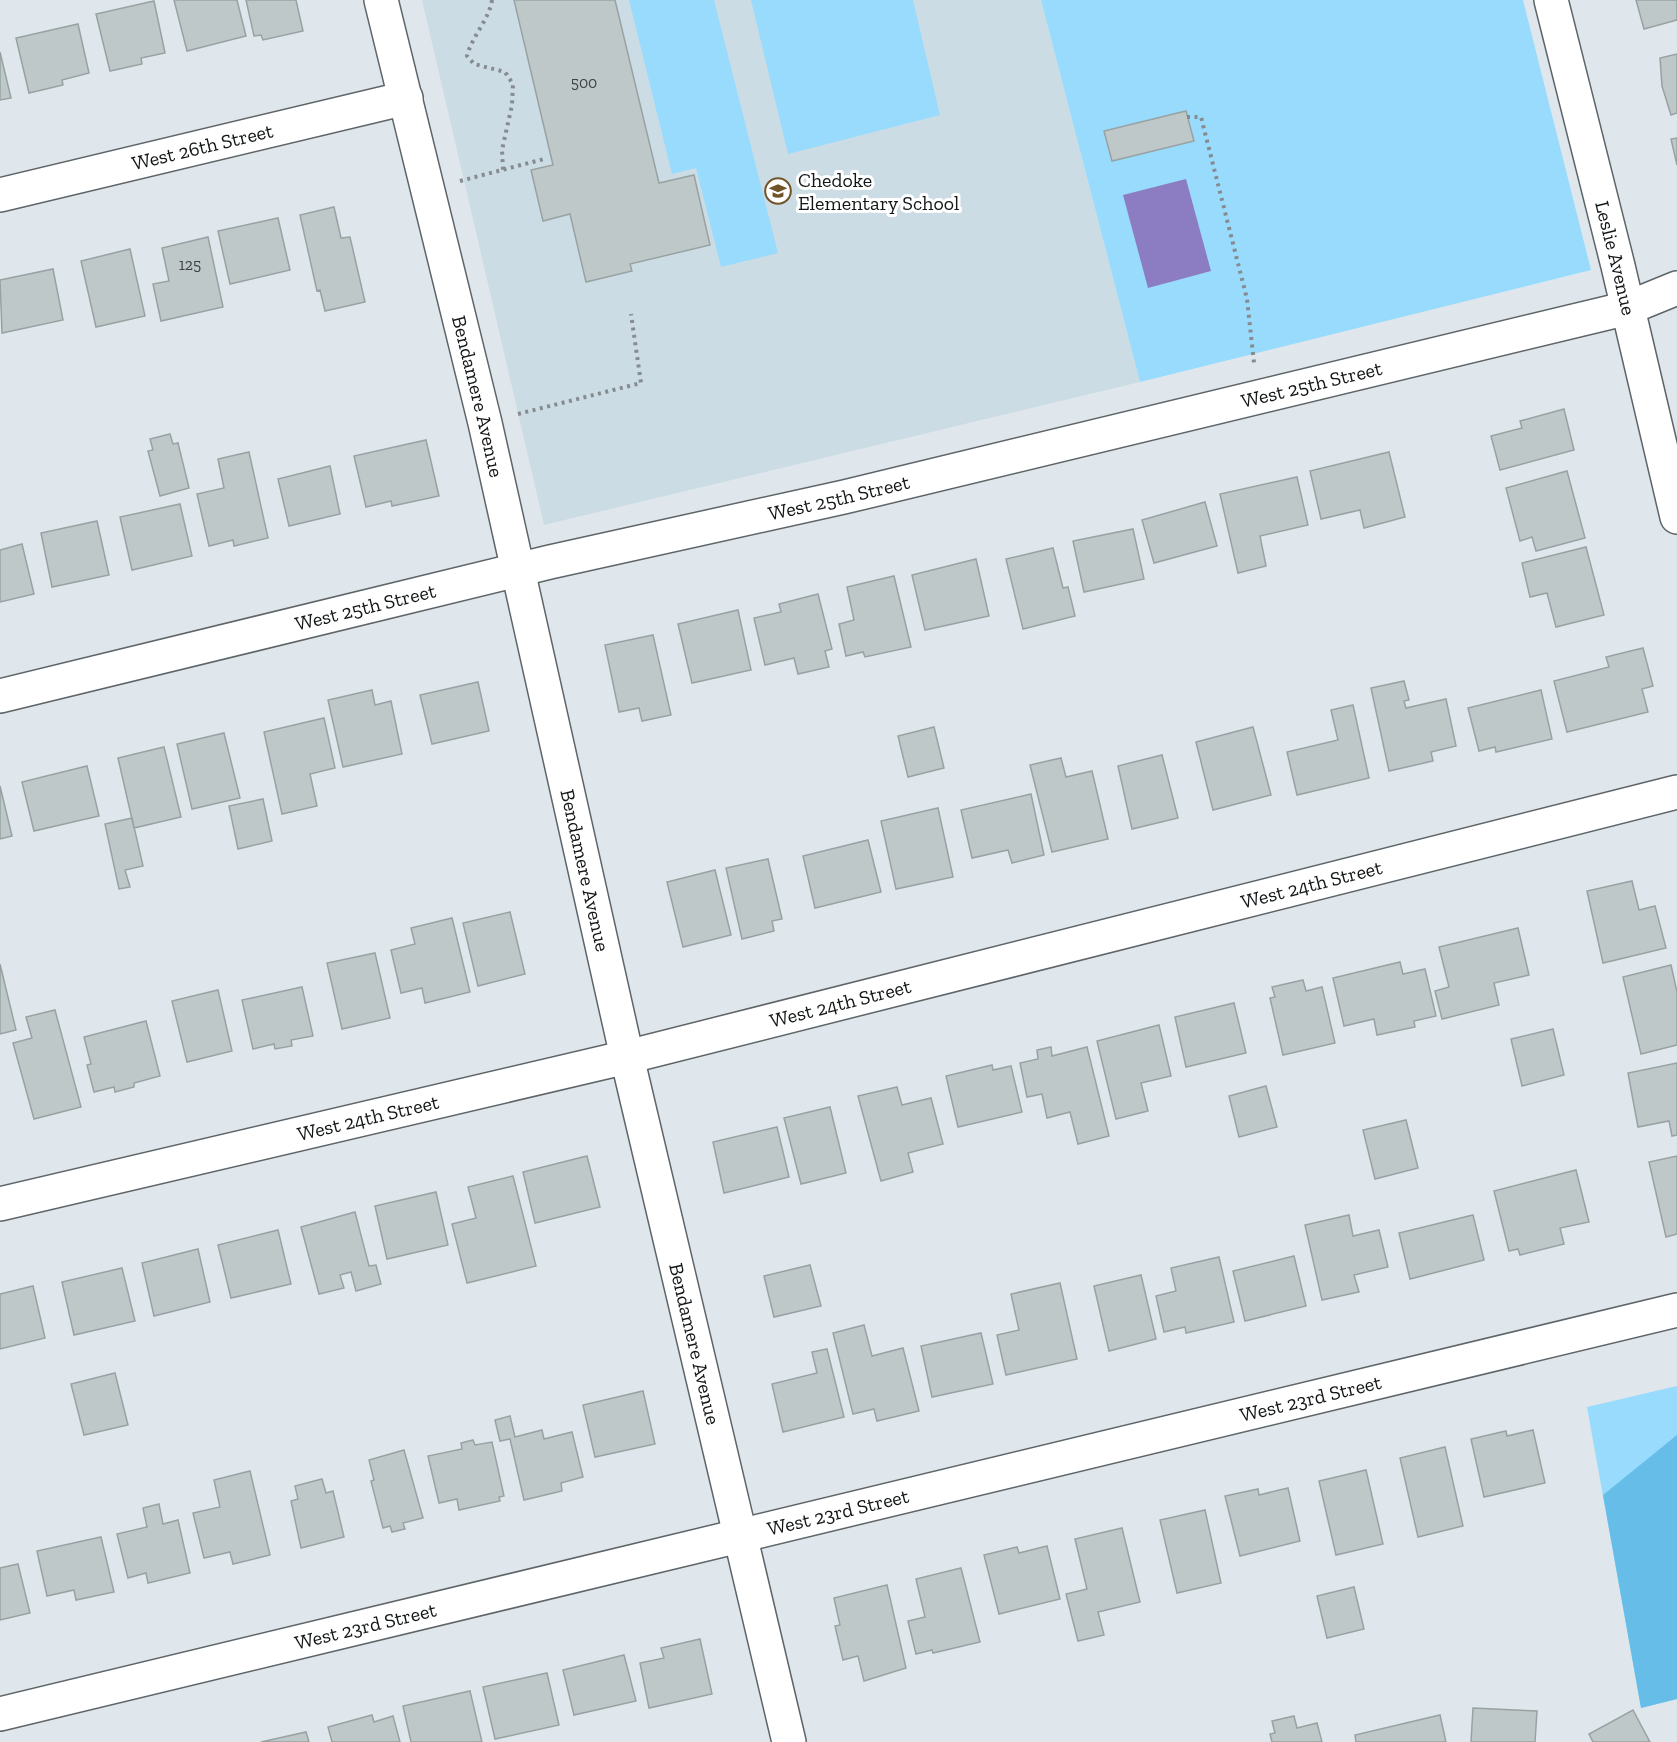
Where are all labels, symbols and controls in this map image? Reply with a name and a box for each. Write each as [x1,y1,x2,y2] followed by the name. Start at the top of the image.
[571,73,597,92] house number: 500
[129,118,276,175] street label: West 26th Street
[798,168,959,215] place label: Chedoke Elementary School
[763,176,793,206] school or university icon: Chedoke Elementary School
[1590,198,1641,317] street label: Leslie Avenue
[179,255,201,274] house number: 125
[447,313,509,479] street label: Bendamere Avenue
[1239,356,1385,413] street label: West 25th Street
[766,470,912,525] street label: West 25th Street
[292,578,439,636] street label: West 25th Street
[555,787,615,954] street label: Bendamere Avenue
[1238,855,1385,914] street label: West 24th Street
[767,974,914,1033] street label: West 24th Street
[295,1089,442,1146] street label: West 24th Street
[664,1261,726,1427] street label: Bendamere Avenue
[1237,1370,1384,1427] street label: West 23rd Street
[765,1483,912,1541] street label: West 23rd Street
[292,1597,439,1655] street label: West 23rd Street

